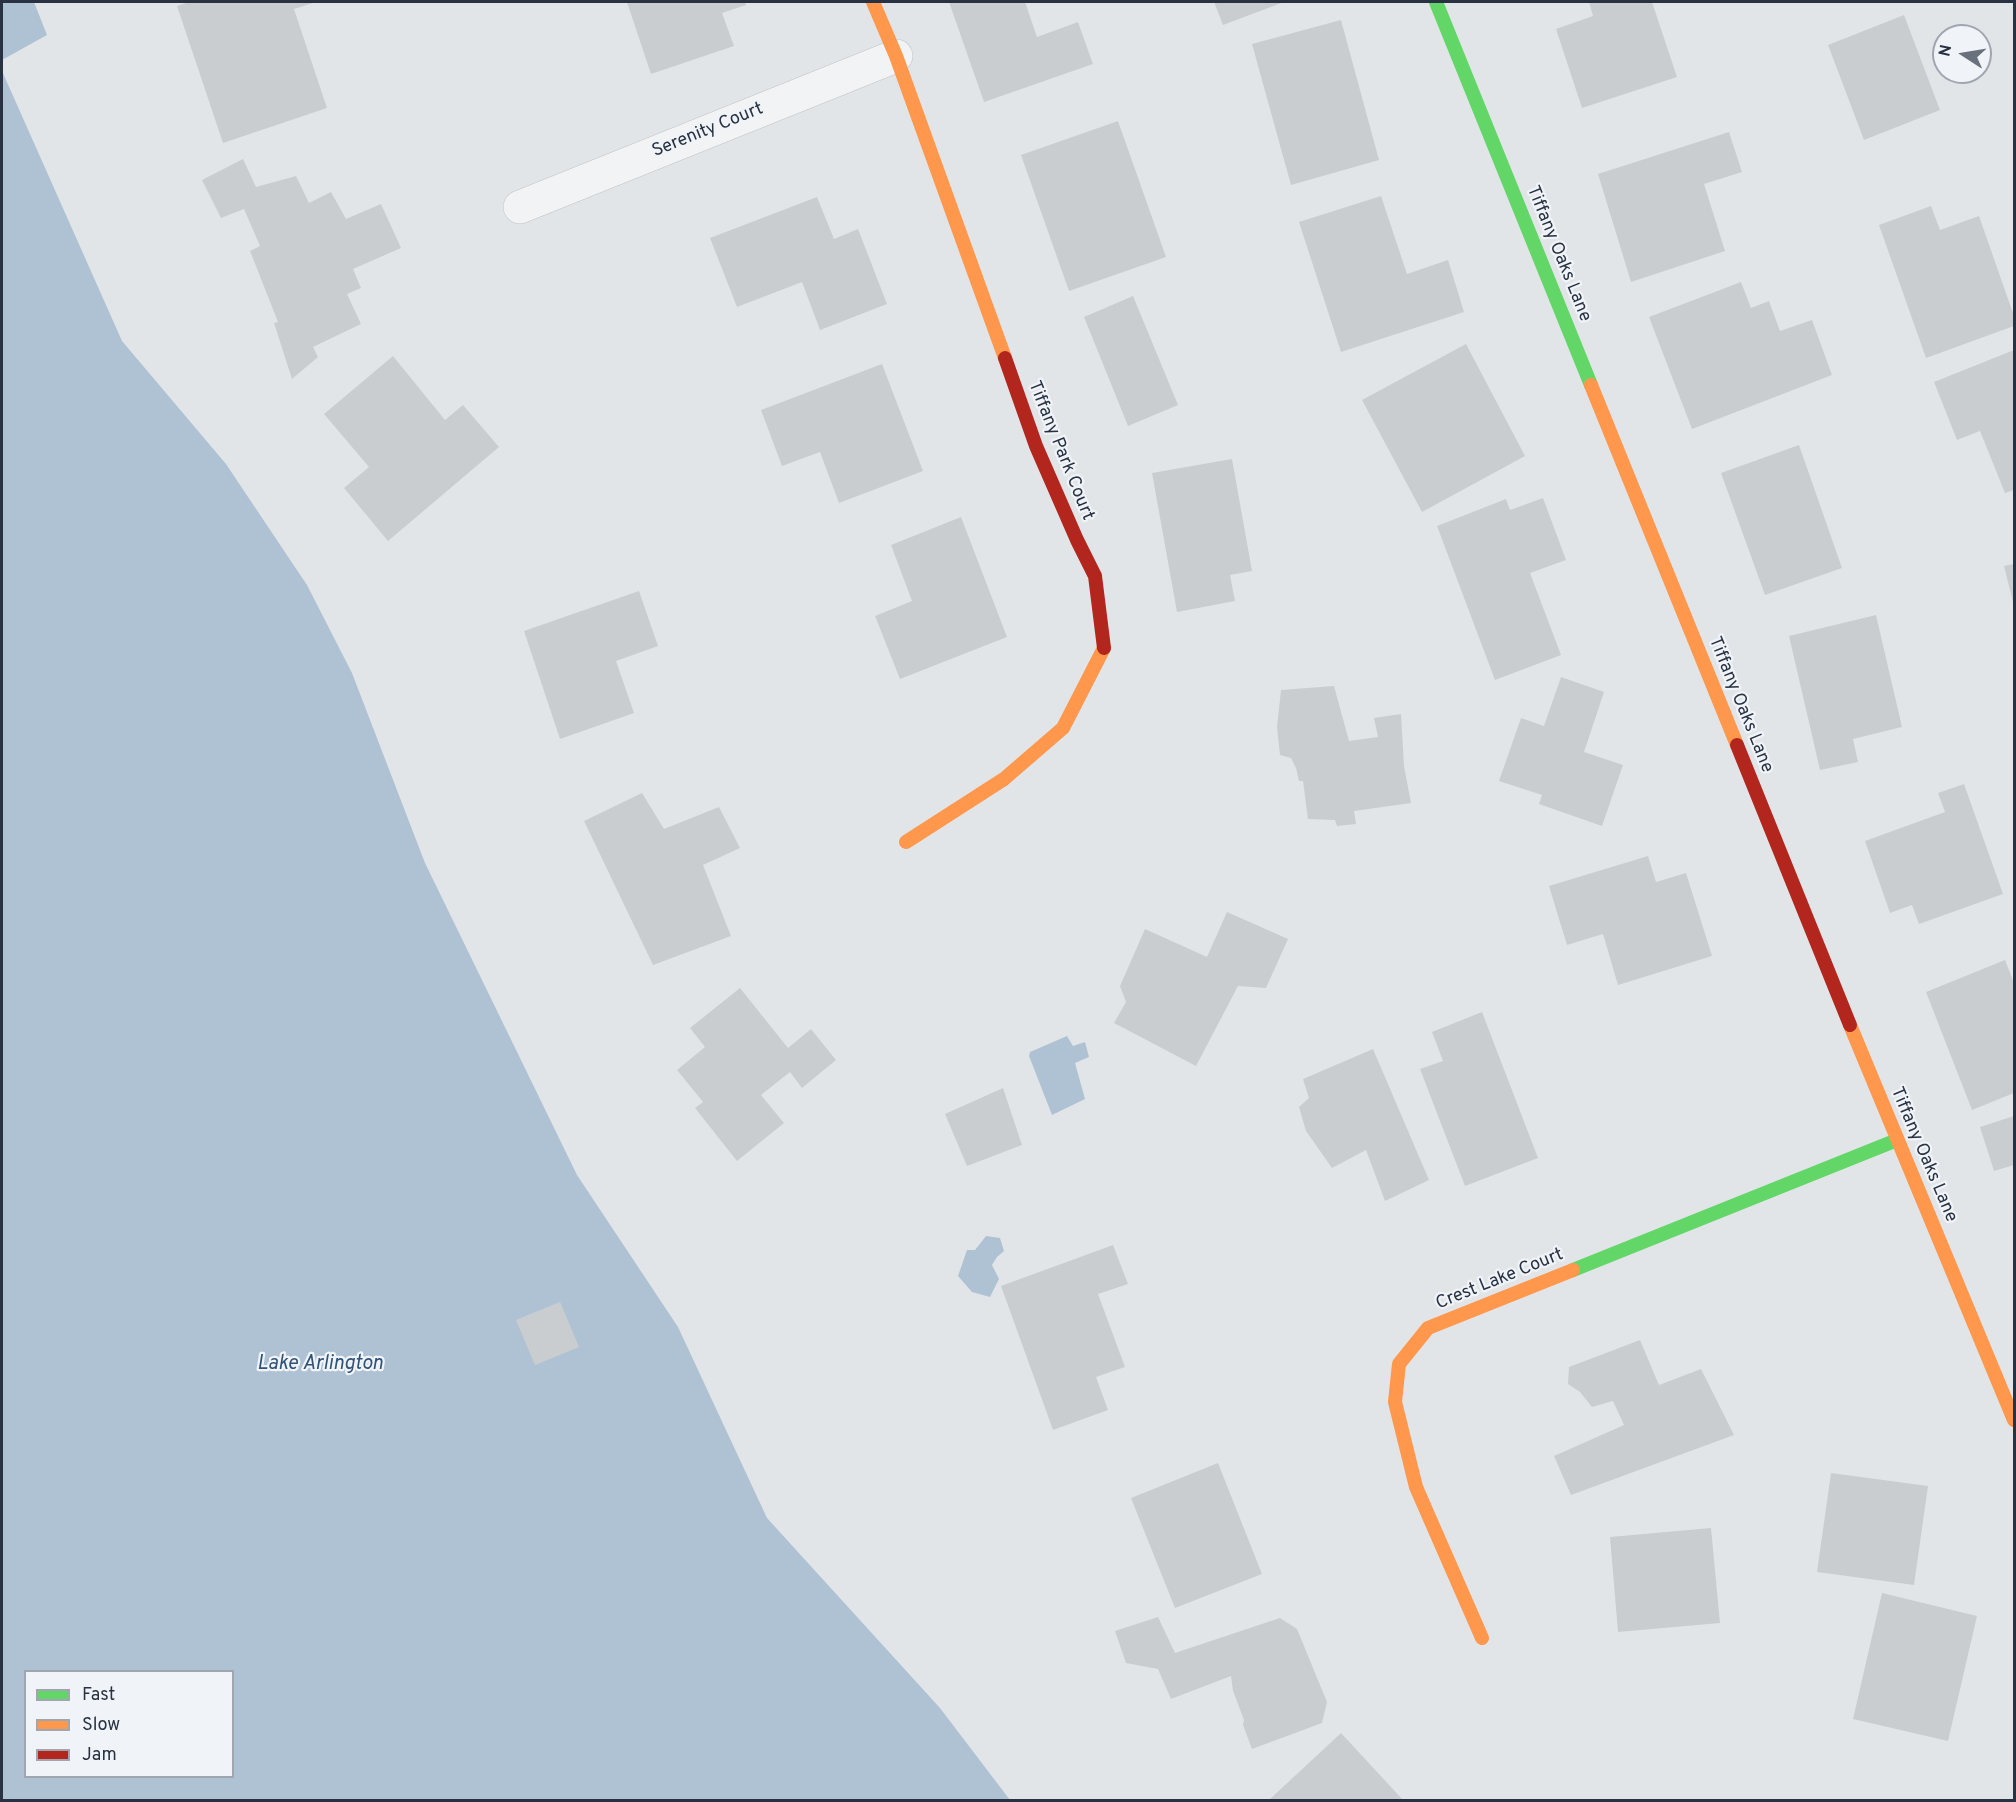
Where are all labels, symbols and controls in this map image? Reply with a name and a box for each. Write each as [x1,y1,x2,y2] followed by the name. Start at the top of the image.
[1932,24,1992,84] north arrow
[1935,43,1957,58] text: N
[649,99,767,163] street label: Serenity Court
[1521,183,1595,325] street label: Tiffany Oaks Lane
[1022,378,1098,524] street label: Tiffany Park Court
[1703,634,1777,776] street label: Tiffany Oaks Lane
[1885,1084,1961,1226] street label: Tiffany Oaks Lane
[1433,1245,1567,1315] street label: Crest Lake Court
[257,1353,383,1377] water label: Lake Arlington
[24,1670,234,1778] legend
[82,1684,115,1707] text: Fast
[82,1714,120,1737] text: Slow
[82,1744,117,1767] text: Jam

